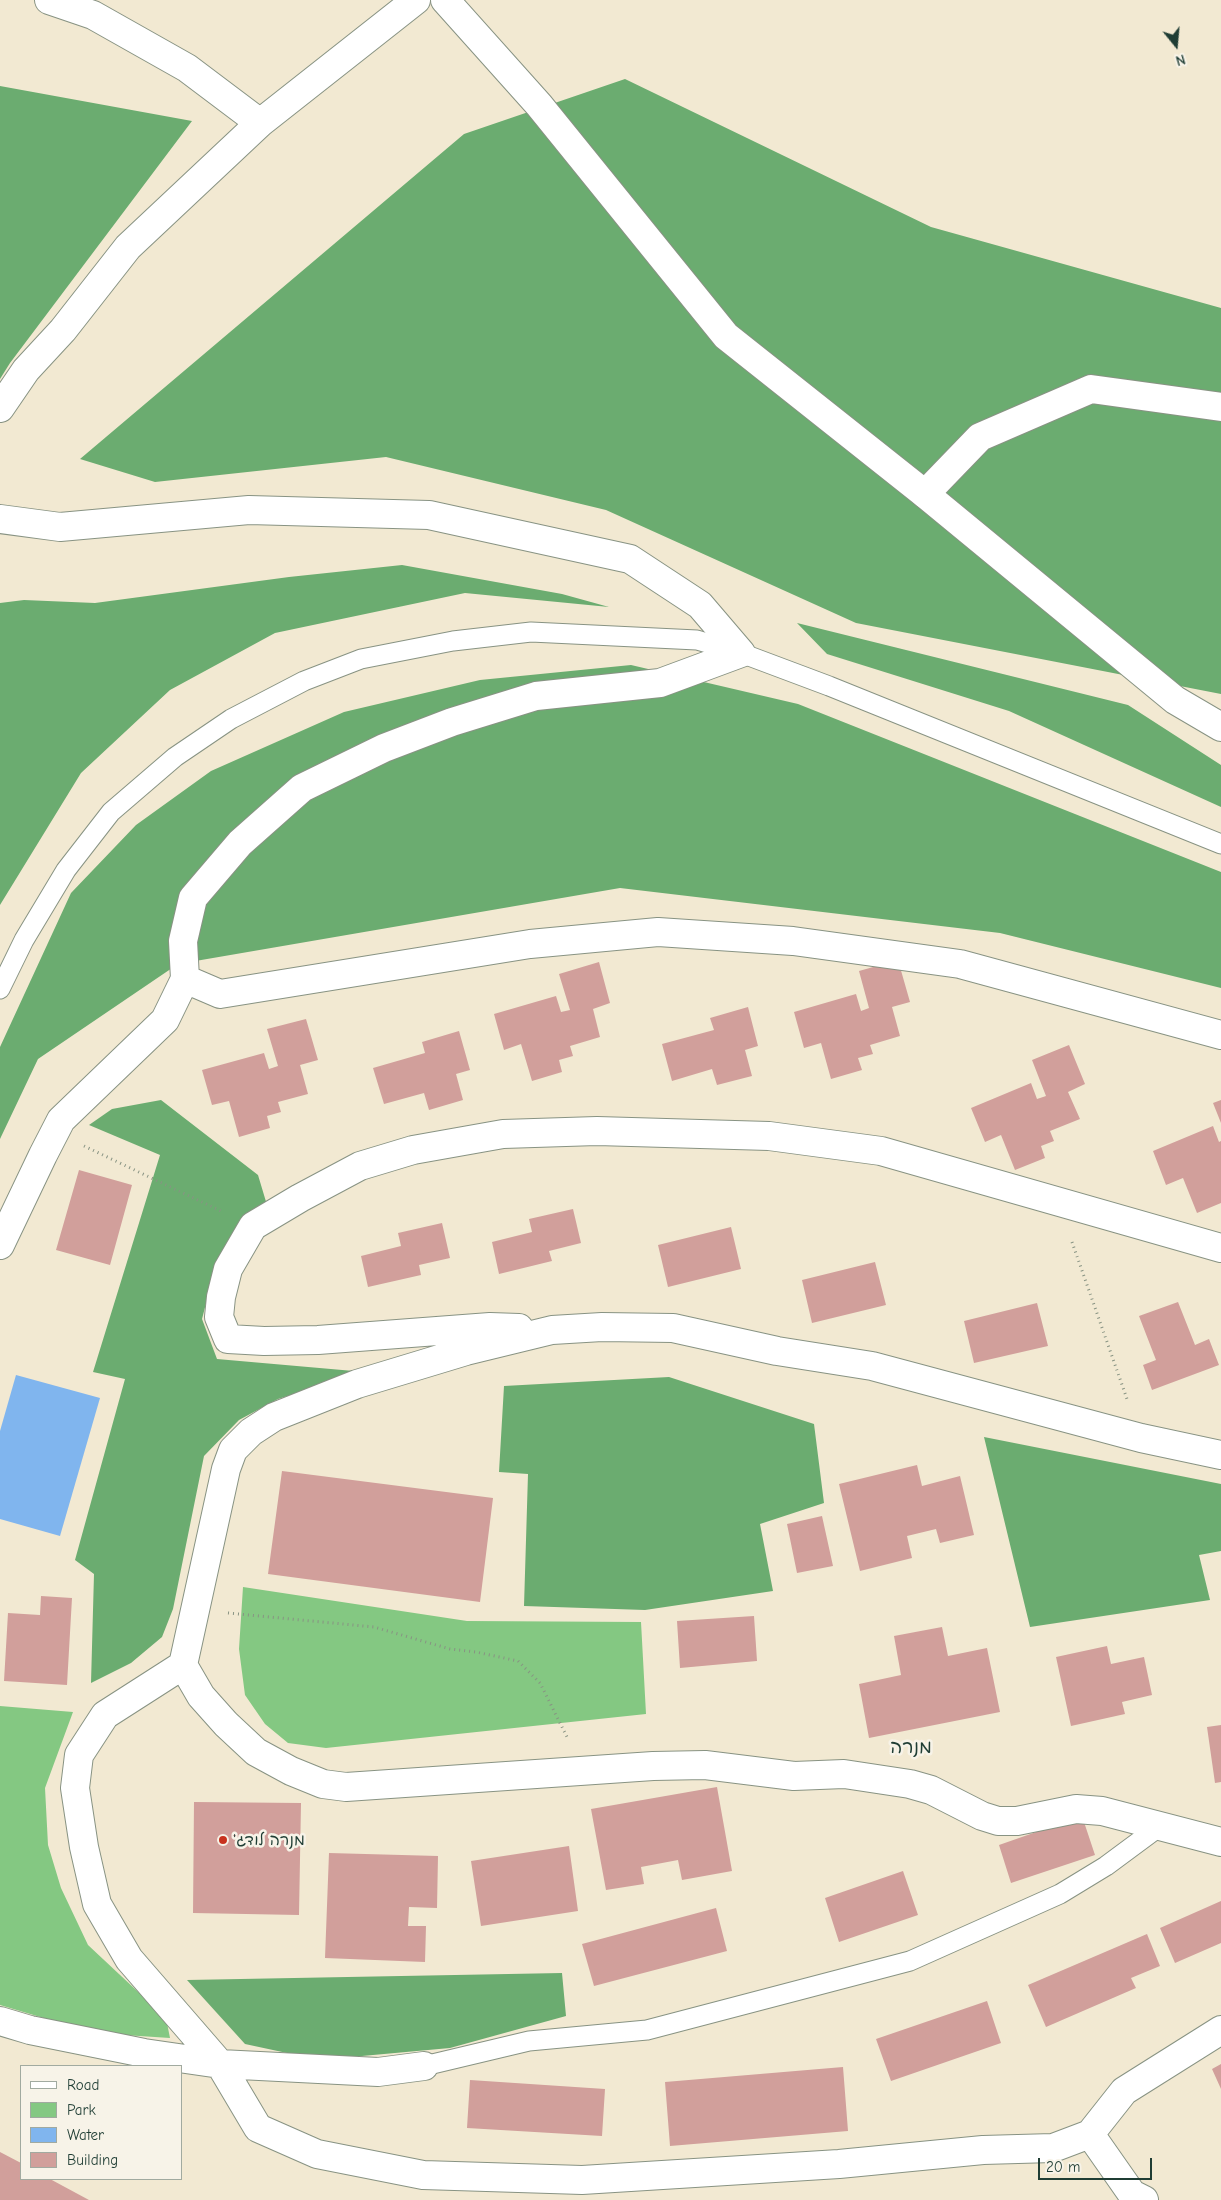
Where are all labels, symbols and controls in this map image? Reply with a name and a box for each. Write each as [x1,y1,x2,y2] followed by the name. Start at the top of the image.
[1151,20,1201,70] north arrow
[1174,50,1187,69] text: N
[890,1737,932,1759] district label: מנרה
[233,1830,305,1850] place label: 'מנרה לודג
[217,1834,229,1846] marker: 'מנרה לודג
[20,2065,182,2180] legend
[67,2076,99,2094] text: Road
[67,2101,96,2119] text: Park
[67,2126,104,2144] text: Water
[1041,2148,1155,2180] scale bar
[67,2151,118,2169] text: Building
[1046,2158,1080,2176] text: 20 m

